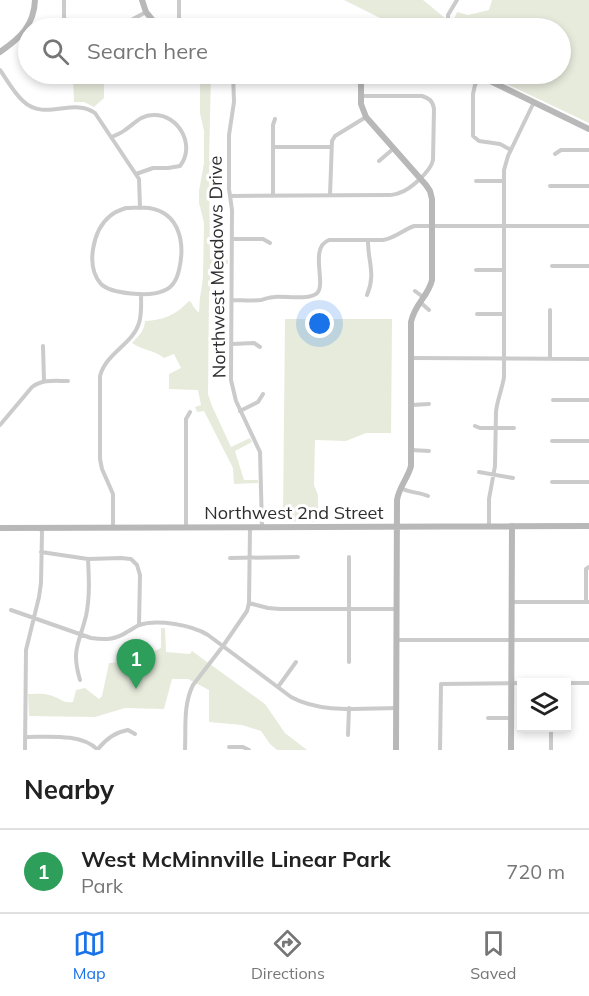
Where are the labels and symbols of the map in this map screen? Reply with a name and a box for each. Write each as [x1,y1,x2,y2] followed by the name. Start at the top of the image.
[204,156,230,378] street label: Northwest Meadows Drive
[305,309,334,338] your location
[204,501,384,524] street label: Northwest 2nd Street
[116,640,156,689] pin: 1

